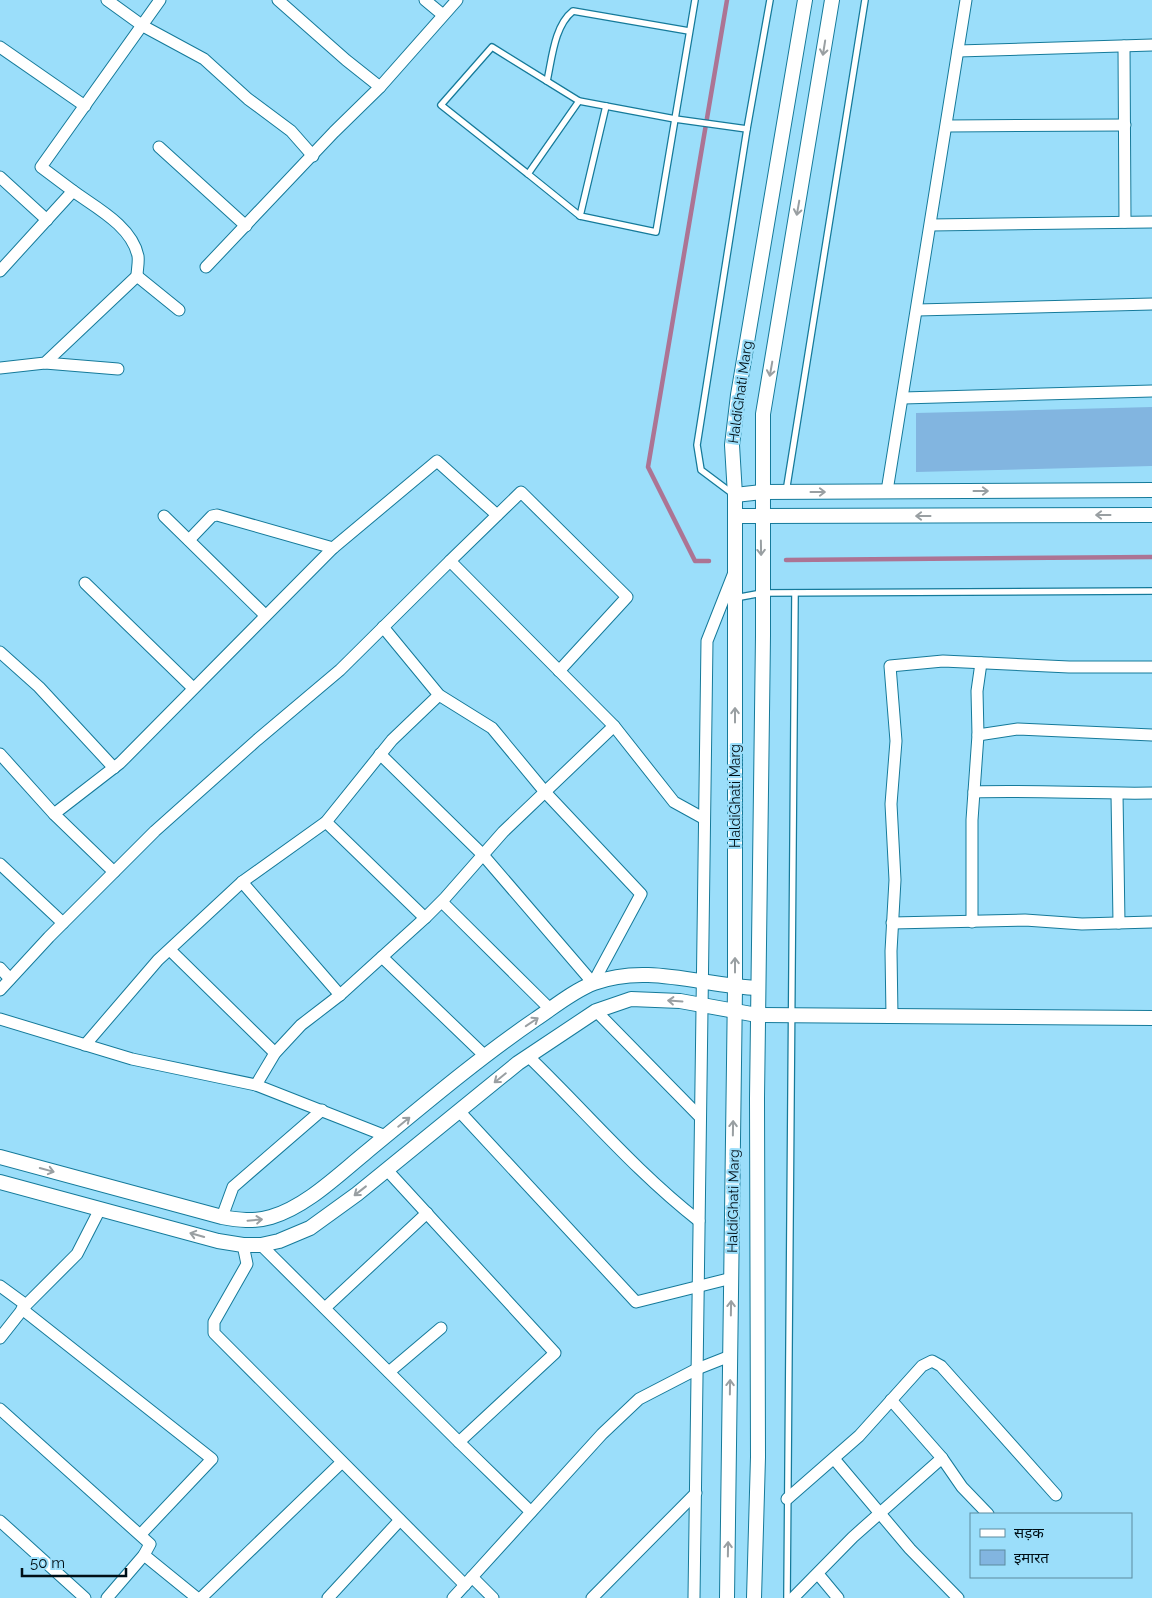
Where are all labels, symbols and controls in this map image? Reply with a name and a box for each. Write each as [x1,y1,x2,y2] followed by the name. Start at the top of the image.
[819,40,829,56] one-way arrow
[793,200,803,216] one-way arrow
[725,340,755,444] street label: HaldiGhati Marg
[765,360,775,376] one-way arrow
[972,486,989,496] one-way arrow
[810,487,826,497] one-way arrow
[1096,510,1112,520] one-way arrow
[916,511,932,521] one-way arrow
[757,540,766,556] one-way arrow
[730,708,740,724] one-way arrow
[727,744,743,848] street label: HaldiGhati Marg
[730,958,740,974] one-way arrow
[667,997,683,1006] one-way arrow
[525,1017,539,1027] one-way arrow
[494,1072,507,1083] one-way arrow
[397,1116,410,1127] one-way arrow
[729,1120,738,1136] one-way arrow
[724,1149,742,1253] street label: HaldiGhati Marg
[39,1166,55,1175] one-way arrow
[354,1185,367,1196] one-way arrow
[247,1215,263,1224] one-way arrow
[189,1230,205,1239] one-way arrow
[726,1300,736,1316] one-way arrow
[725,1379,735,1396] one-way arrow
[970,1513,1132,1578] legend
[1014,1524,1044,1542] text: सड़क
[723,1542,733,1558] one-way arrow
[22,1546,126,1578] scale bar
[1014,1549,1049,1567] text: इमारत
[30,1554,65,1572] text: 50 m

